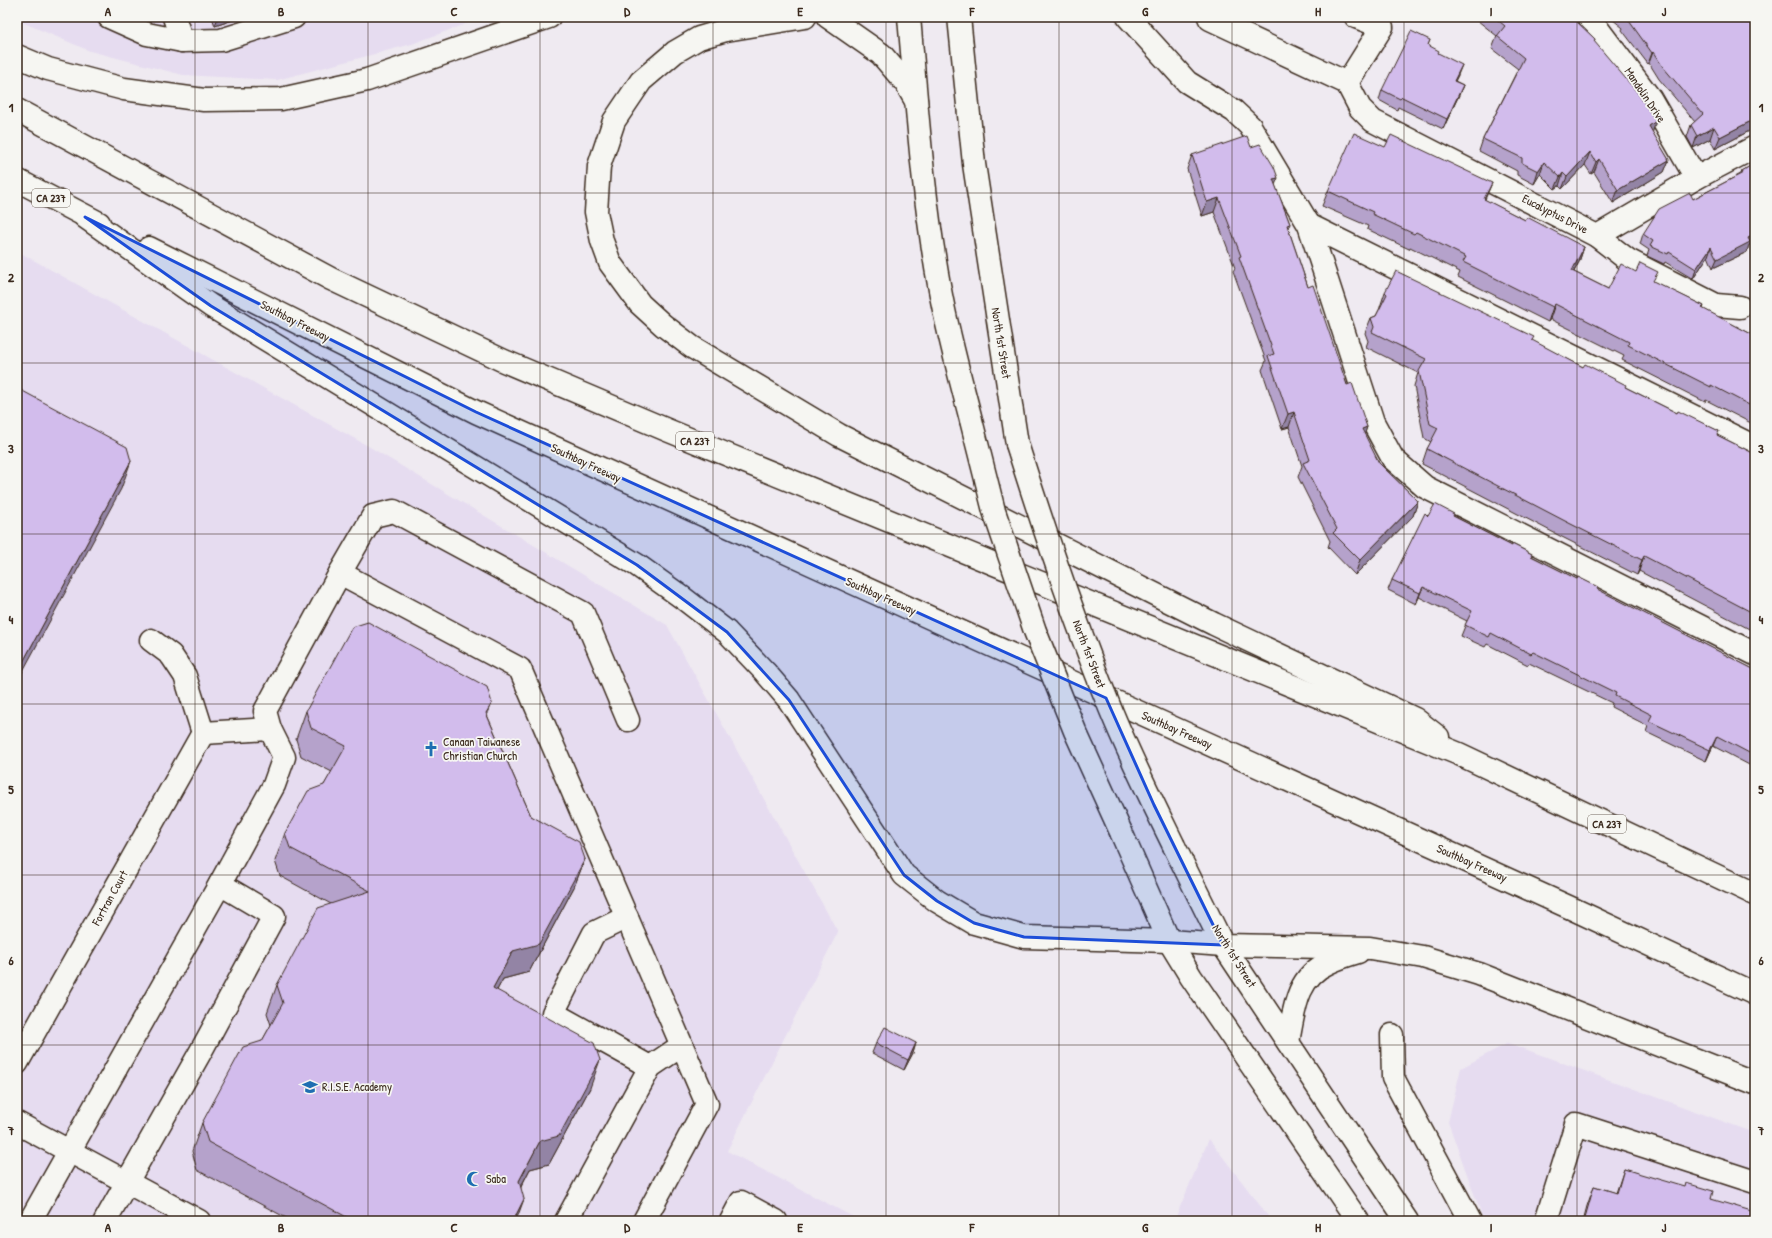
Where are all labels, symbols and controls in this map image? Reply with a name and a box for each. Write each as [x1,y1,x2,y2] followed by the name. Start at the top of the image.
[105,2,112,20] text: A
[278,2,285,20] text: B
[450,2,458,20] text: C
[624,2,631,20] text: D
[797,2,803,20] text: E
[969,2,976,20] text: F
[1142,2,1149,20] text: G
[1315,2,1321,20] text: H
[1489,2,1493,20] text: I
[1662,2,1667,20] text: J
[1621,64,1670,126] street label: Mandolin Drive
[9,98,14,116] text: 1
[1759,98,1764,116] text: 1
[32,189,70,207] road number: CA 237
[1519,190,1591,238] street label: Eucalyptus Drive
[8,268,15,286] text: 2
[1758,268,1765,286] text: 2
[258,296,333,345] street label: Southbay Freeway
[987,306,1016,380] street label: North 1st Street
[676,432,714,450] road number: CA 237
[8,439,14,457] text: 3
[548,439,624,486] street label: Southbay Freeway
[1758,439,1764,457] text: 3
[843,572,919,619] street label: Southbay Freeway
[9,610,14,628] text: 4
[1759,610,1764,628] text: 4
[1069,617,1111,691] street label: North 1st Street
[1139,706,1215,753] street label: Southbay Freeway
[443,733,520,764] place label: Canaan Taiwanese Christian Church
[422,740,440,758] church icon: Canaan Taiwanese Christian Church
[8,780,14,798] text: 5
[1758,780,1764,798] text: 5
[1588,815,1626,833] road number: CA 237
[1434,839,1510,886] street label: Southbay Freeway
[87,866,132,929] street label: Fortran Court
[1208,921,1261,991] street label: North 1st Street
[8,951,14,969] text: 6
[1758,951,1764,969] text: 6
[301,1078,319,1096] school or university icon: R.I.S.E. Academy
[322,1078,392,1095] place label: R.I.S.E. Academy
[7,1121,15,1139] text: 7
[1757,1121,1765,1139] text: 7
[465,1170,483,1188] mosque icon: Saba
[486,1170,506,1187] place label: Saba
[105,1218,112,1236] text: A
[278,1218,285,1236] text: B
[450,1218,458,1236] text: C
[624,1218,631,1236] text: D
[797,1218,803,1236] text: E
[969,1218,976,1236] text: F
[1142,1218,1149,1236] text: G
[1315,1218,1321,1236] text: H
[1489,1218,1493,1236] text: I
[1662,1218,1667,1236] text: J

